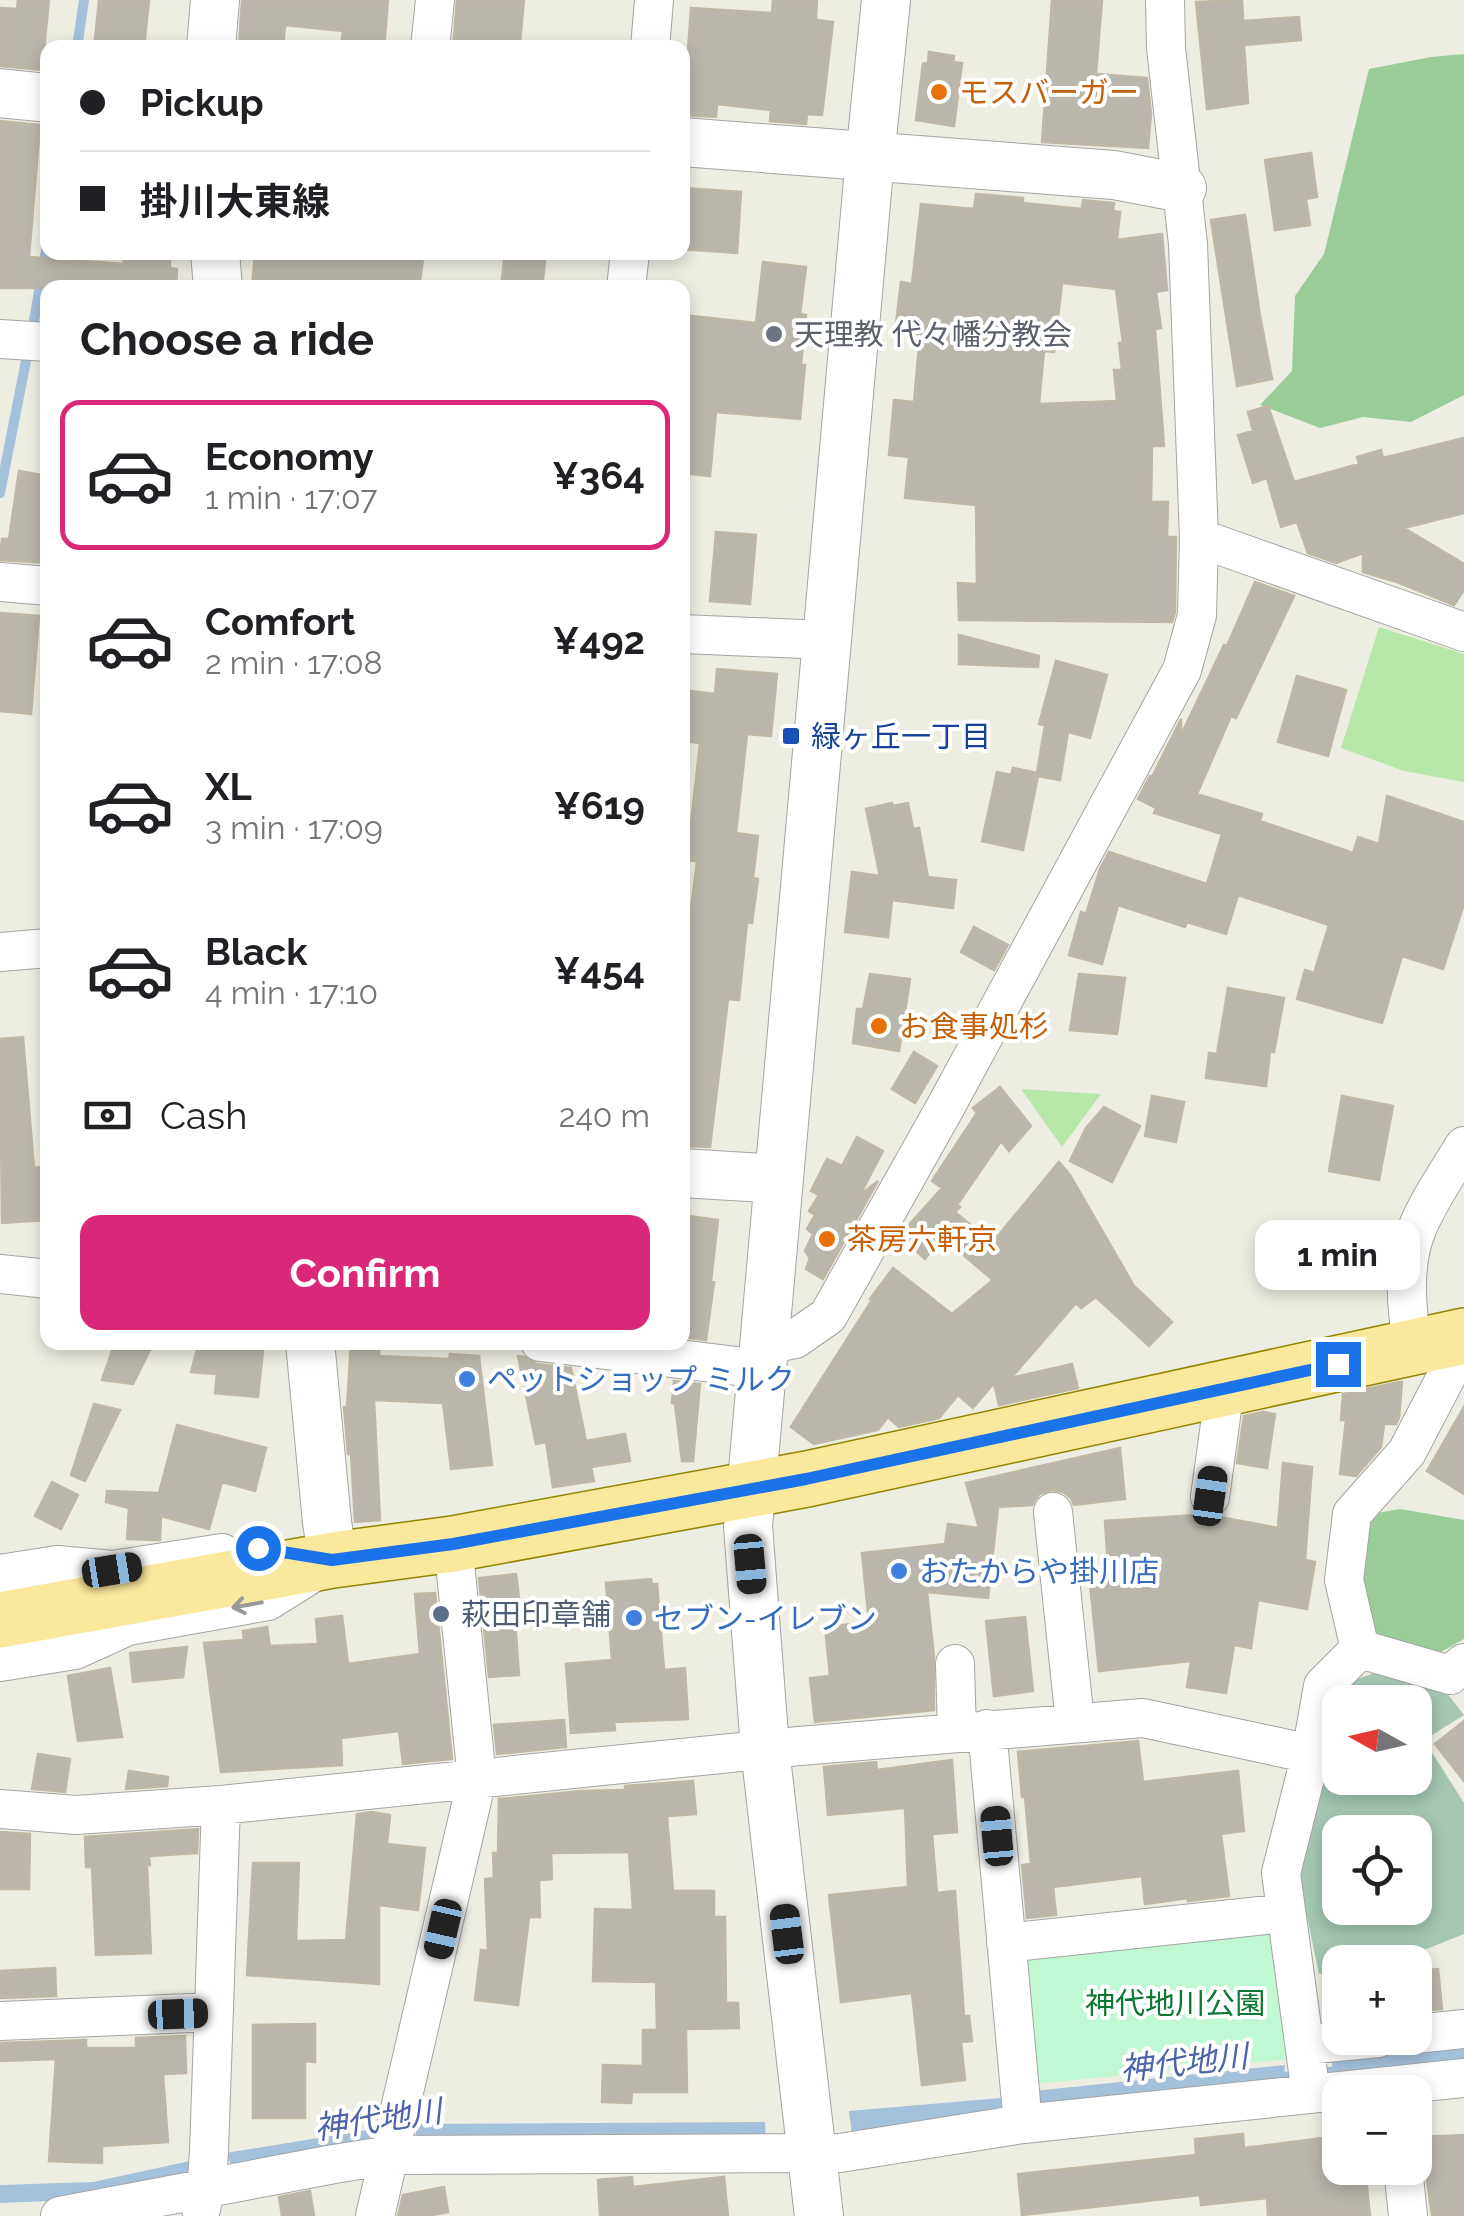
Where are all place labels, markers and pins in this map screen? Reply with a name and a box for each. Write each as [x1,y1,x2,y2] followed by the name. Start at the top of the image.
[959,75,1139,110] place label: モスバーガー
[928,81,950,103] marker: モスバーガー
[794,317,1072,352] place label: 天理教 代々幡分教会
[763,323,785,345] marker: 天理教 代々幡分教会
[811,719,991,754] place label: 緑ヶ丘一丁目
[780,725,802,747] marker: 緑ヶ丘一丁目
[899,1009,1049,1044] place label: お食事処杉
[868,1015,890,1037] marker: お食事処杉
[847,1222,997,1257] place label: 茶房六軒京
[816,1228,838,1250] marker: 茶房六軒京
[487,1362,795,1397] place label: ペットショップ ミルク
[456,1368,478,1390] marker: ペットショップ ミルク
[919,1554,1159,1589] place label: おたからや掛川店
[888,1560,910,1582] marker: おたからや掛川店
[461,1597,611,1632] place label: 萩田印章舗
[654,1601,877,1636] place label: セブン-イレブン
[430,1603,452,1625] marker: 萩田印章舗
[623,1607,645,1629] marker: セブン-イレブン

